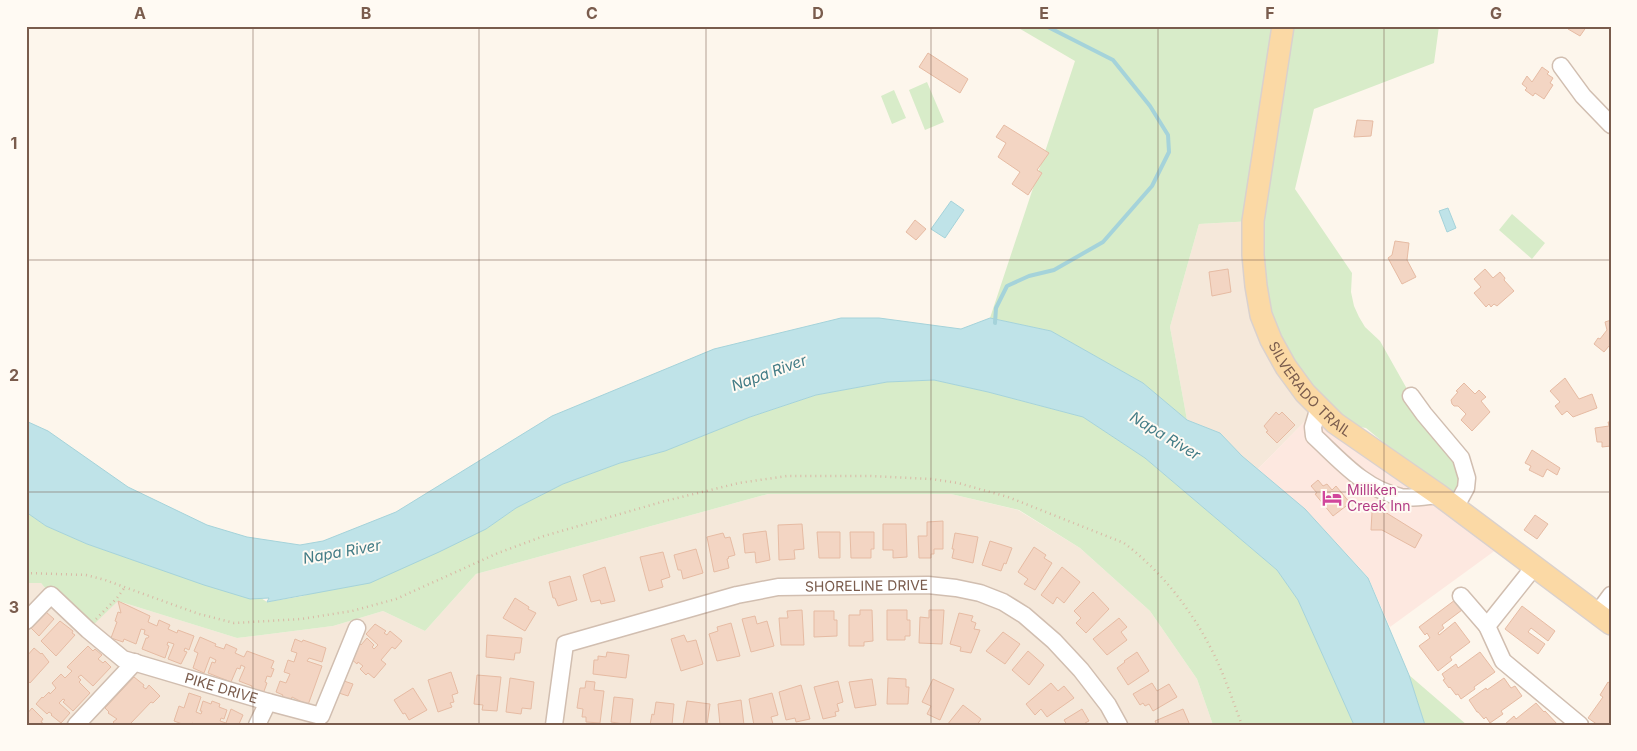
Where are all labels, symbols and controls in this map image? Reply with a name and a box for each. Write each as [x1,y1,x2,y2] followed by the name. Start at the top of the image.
[134,3,146,23] text: A
[361,3,371,23] text: B
[586,3,598,23] text: C
[812,3,824,23] text: D
[1039,3,1049,23] text: E
[1265,3,1275,23] text: F
[1490,3,1502,23] text: G
[11,133,17,153] text: 1
[1265,338,1355,440] street label: SILVERADO TRAIL
[729,350,809,395] water label: Napa River
[9,365,19,385] text: 2
[1127,407,1204,464] water label: Napa River
[1347,481,1411,514] place label: Milliken Creek Inn
[1321,487,1343,509] hotel icon: Milliken Creek Inn
[301,535,383,568] water label: Napa River
[805,576,928,595] street label: SHORELINE DRIVE
[9,597,19,617] text: 3
[183,669,260,707] street label: PIKE DRIVE

